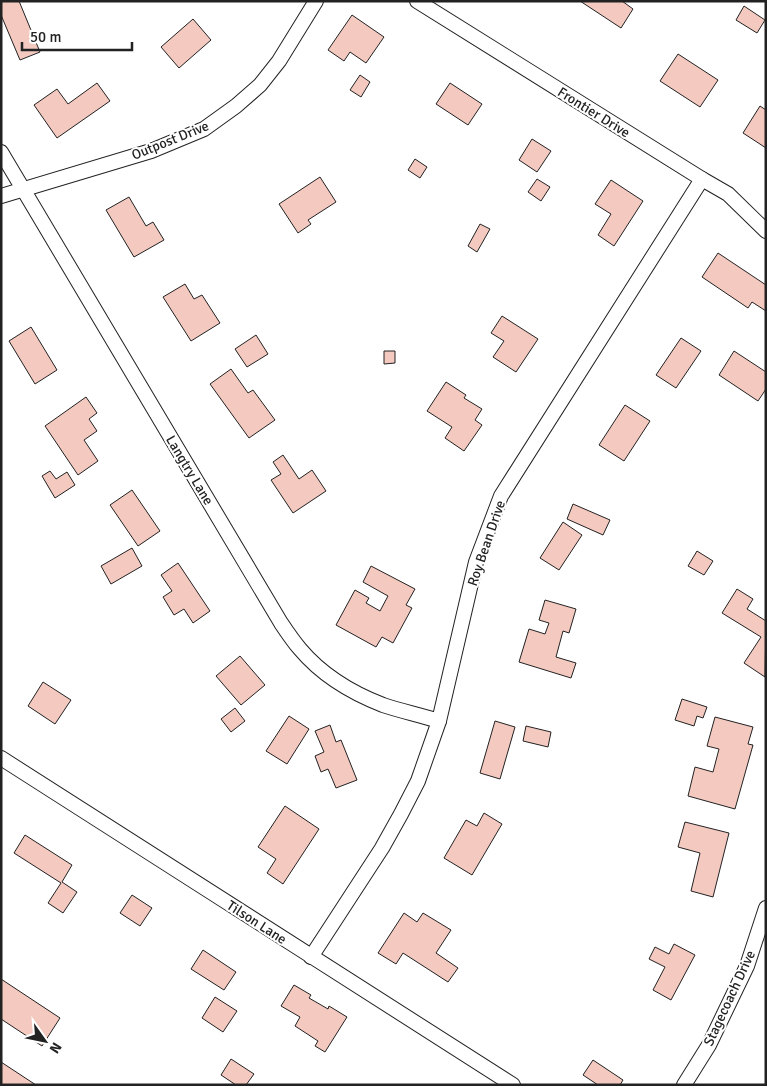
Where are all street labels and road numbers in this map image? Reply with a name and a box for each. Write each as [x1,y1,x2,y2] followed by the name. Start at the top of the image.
[554,83,633,141] street label: Frontier Drive
[129,117,211,164] street label: Outpost Drive
[162,432,217,508] street label: Langtry Lane
[464,498,509,588] street label: Roy Bean Drive
[224,897,290,948] street label: Tilson Lane
[700,948,759,1049] street label: Stagecoach Drive

